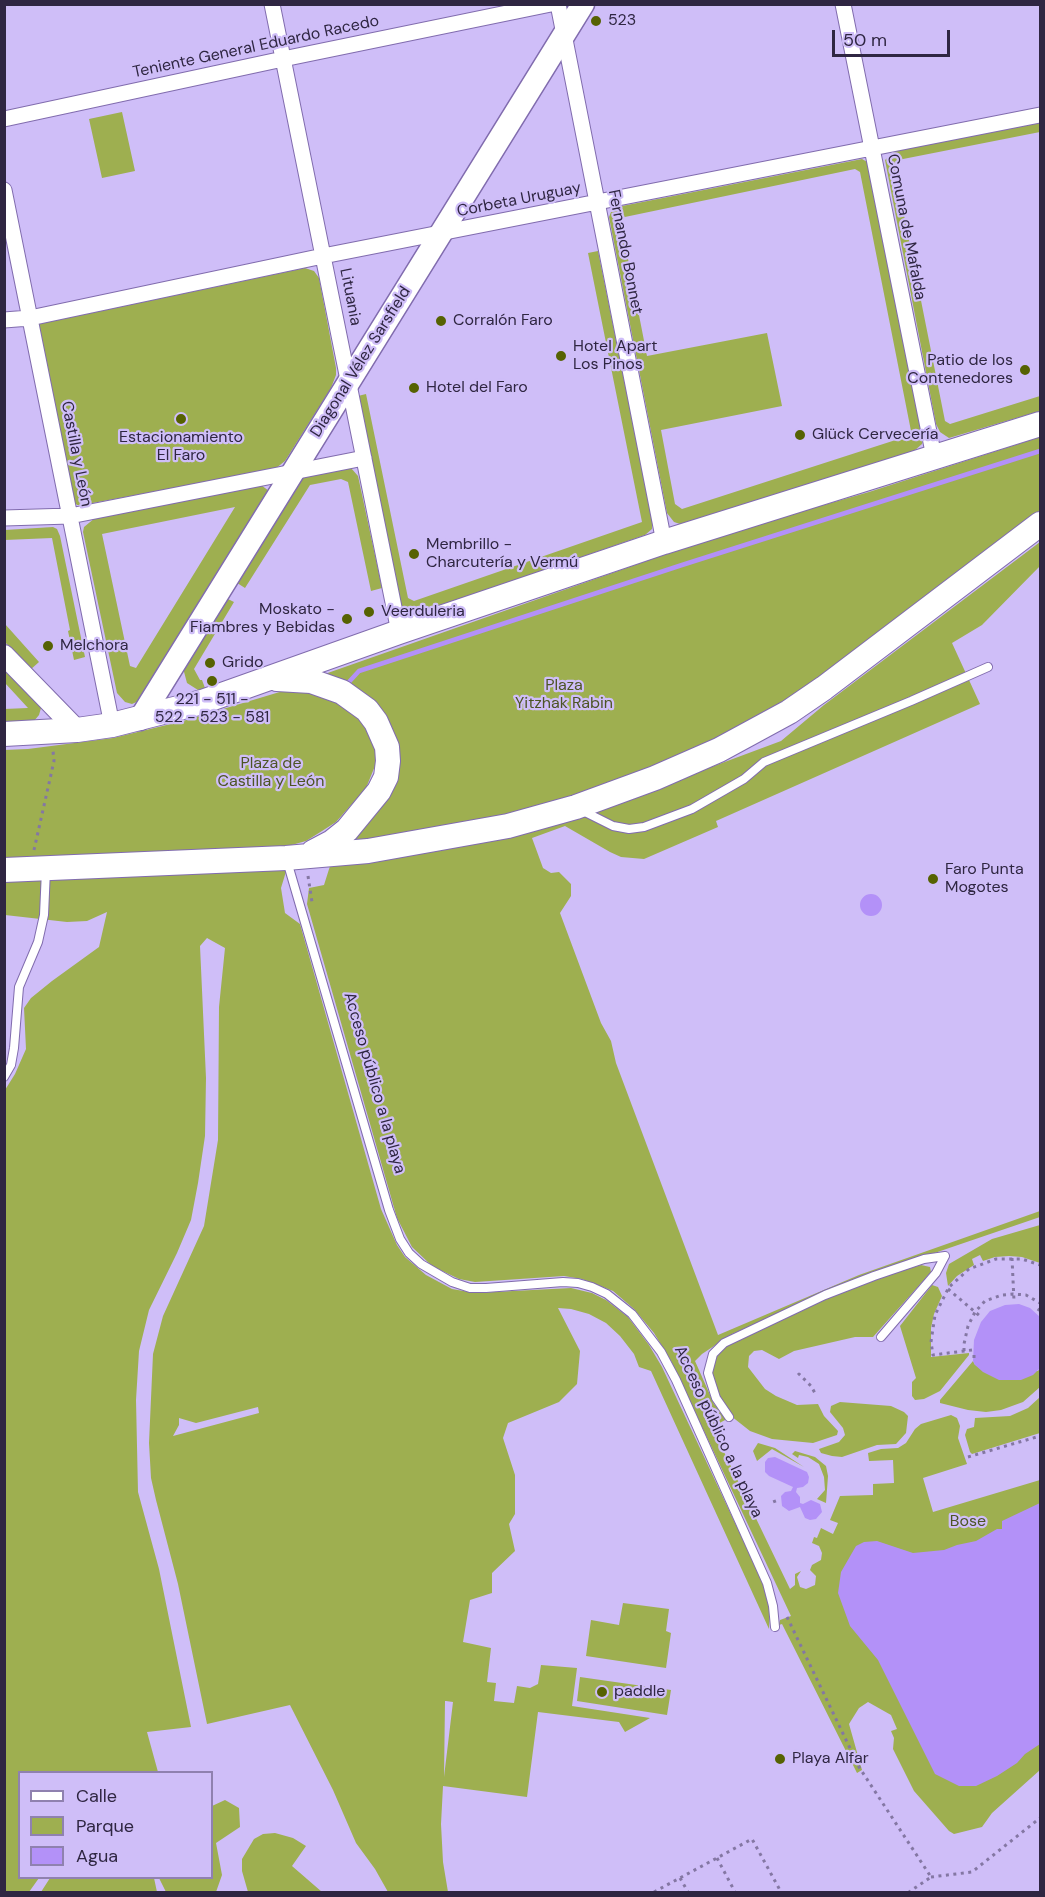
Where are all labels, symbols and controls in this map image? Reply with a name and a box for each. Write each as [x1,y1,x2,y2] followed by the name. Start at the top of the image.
[131,11,381,83] street label: Teniente General Eduardo Racedo
[608,11,636,31] place label: 523
[589,14,603,28] marker: 523
[835,18,954,56] scale bar
[843,28,887,52] text: 50 m
[882,152,930,302] street label: Comuna de Mafalda
[455,179,583,221] street label: Corbeta Uruguay
[603,188,647,316] street label: Fernando Bonnet
[335,267,365,327] street label: Lituania
[307,283,415,441] street label: Diagonal Vélez Sarsfield
[453,311,553,331] place label: Corralón Faro
[434,314,448,328] marker: Corralón Faro
[573,337,658,375] place label: Hotel Apart Los Pinos
[554,349,568,363] marker: Hotel Apart Los Pinos
[907,351,1013,389] place label: Patio de los Contenedores
[1018,363,1032,377] marker: Patio de los Contenedores
[426,378,528,398] place label: Hotel del Faro
[407,381,421,395] marker: Hotel del Faro
[56,400,96,508] street label: Castilla y León
[174,412,188,426] marker: Estacionamiento El Faro
[812,425,938,445] place label: Glück Cervecería
[119,428,243,466] place label: Estacionamiento El Faro
[793,428,807,442] marker: Glück Cervecería
[426,535,578,573] place label: Membrillo - Charcutería y Vermú
[407,547,421,561] marker: Membrillo - Charcutería y Vermú
[190,600,335,638] place label: Moskato - Fiambres y Bebidas
[381,602,465,622] place label: Veerduleria
[362,605,376,619] marker: Veerduleria
[340,612,354,626] marker: Moskato - Fiambres y Bebidas
[60,636,129,656] place label: Melchora
[41,639,55,653] marker: Melchora
[222,653,263,673] place label: Grido
[203,656,217,670] marker: Grido
[205,674,219,688] marker: 221 - 511 - 522 - 523 - 581
[515,676,613,714] park label: Plaza Yitzhak Rabin
[155,690,269,728] place label: 221 - 511 - 522 - 523 - 581
[217,754,325,792] park label: Plaza de Castilla y León
[945,860,1024,898] place label: Faro Punta Mogotes
[926,872,940,886] marker: Faro Punta Mogotes
[339,990,409,1176] street label: Acceso público a la playa
[670,1343,766,1521] street label: Acceso público a la playa
[950,1512,986,1532] park label: Bose
[614,1682,665,1702] place label: paddle
[595,1685,609,1699] marker: paddle
[792,1749,869,1769] place label: Playa Alfar
[773,1752,787,1766] marker: Playa Alfar
[18,1771,213,1879] legend
[76,1784,117,1808] text: Calle
[76,1814,134,1838] text: Parque
[76,1844,118,1868] text: Agua

